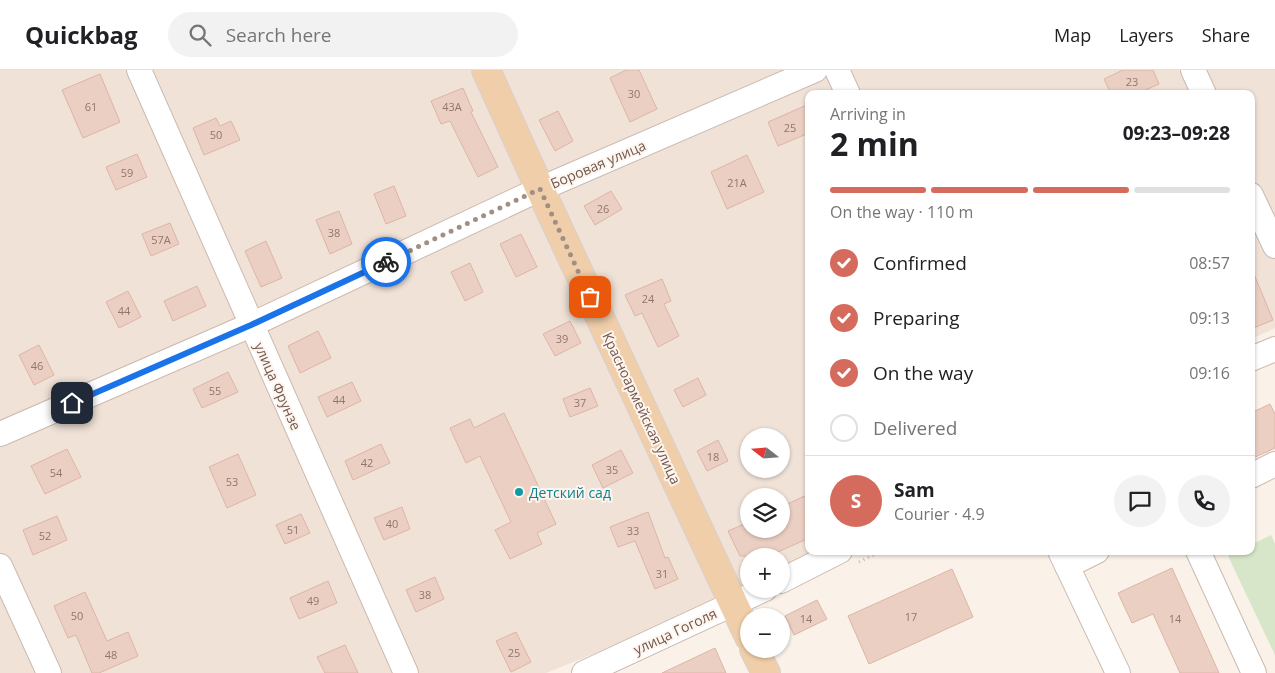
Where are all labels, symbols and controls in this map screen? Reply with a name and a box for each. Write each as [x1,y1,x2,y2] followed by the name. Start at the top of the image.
[168,12,518,57] search box
[25,18,138,51] text: Quickbag
[186,21,214,49] icon: search
[226,22,332,48] text: Search here
[1054,23,1091,47] text: Map
[1119,23,1174,47] text: Layers
[1202,23,1250,47] text: Share
[1126,74,1138,89] house number: 23
[628,86,640,101] house number: 30
[85,99,97,114] house number: 61
[442,99,462,114] house number: 43А
[830,103,906,125] text: Arriving in
[784,120,796,135] house number: 25
[1123,120,1230,146] text: 09:23–09:28
[830,122,919,165] text: 2 min
[210,127,222,142] house number: 50
[548,135,648,193] street label: Боровая улица
[121,165,133,180] house number: 59
[727,175,747,190] house number: 21А
[597,201,609,216] house number: 26
[830,201,973,223] text: On the way · 110 m
[328,225,340,240] house number: 38
[151,232,171,247] house number: 57А
[361,237,411,287] courier
[372,248,400,276] icon: bike
[830,249,858,277] icon: check
[873,250,967,276] text: Confirmed
[1189,252,1230,274] text: 08:57
[569,276,611,318] pin
[576,283,604,311] icon: bag
[642,291,655,306] house number: 24
[118,303,131,318] house number: 44
[830,304,858,332] icon: check
[873,305,960,331] text: Preparing
[1189,307,1230,329] text: 09:13
[598,329,686,487] street label: Красноармейская улица
[556,331,568,346] house number: 39
[250,339,306,433] street label: улица Фрунзе
[31,358,43,373] house number: 46
[830,359,858,387] icon: check
[873,360,973,386] text: On the way
[1189,362,1230,384] text: 09:16
[51,382,93,424] pin
[209,383,221,398] house number: 55
[58,389,86,417] icon: home
[333,392,346,407] house number: 44
[574,395,586,410] house number: 37
[873,415,957,441] text: Delivered
[740,428,790,478] north arrow
[740,428,790,658] map controls
[707,449,719,464] house number: 18
[361,455,373,470] house number: 42
[606,462,618,477] house number: 35
[50,465,63,480] house number: 54
[226,474,238,489] house number: 53
[1114,475,1166,527] button: chat
[1178,475,1230,527] button: phone
[894,477,935,503] text: Sam
[529,483,611,502] place label: Детский сад
[513,486,525,498] marker: Детский сад
[740,488,790,538] button: layers
[851,488,861,514] text: S
[894,503,985,525] text: Courier · 4.9
[386,516,398,531] house number: 40
[287,522,299,537] house number: 51
[627,523,639,538] house number: 33
[39,528,51,543] house number: 52
[740,548,790,598] button: +
[656,566,668,581] house number: 31
[419,587,431,602] house number: 38
[307,593,319,608] house number: 49
[630,603,720,659] street label: улица Гоголя
[71,608,83,623] house number: 50
[740,608,790,658] button: −
[905,609,917,624] house number: 17
[800,611,813,626] house number: 14
[1169,611,1182,626] house number: 14
[508,645,520,660] house number: 25
[105,647,117,662] house number: 48

